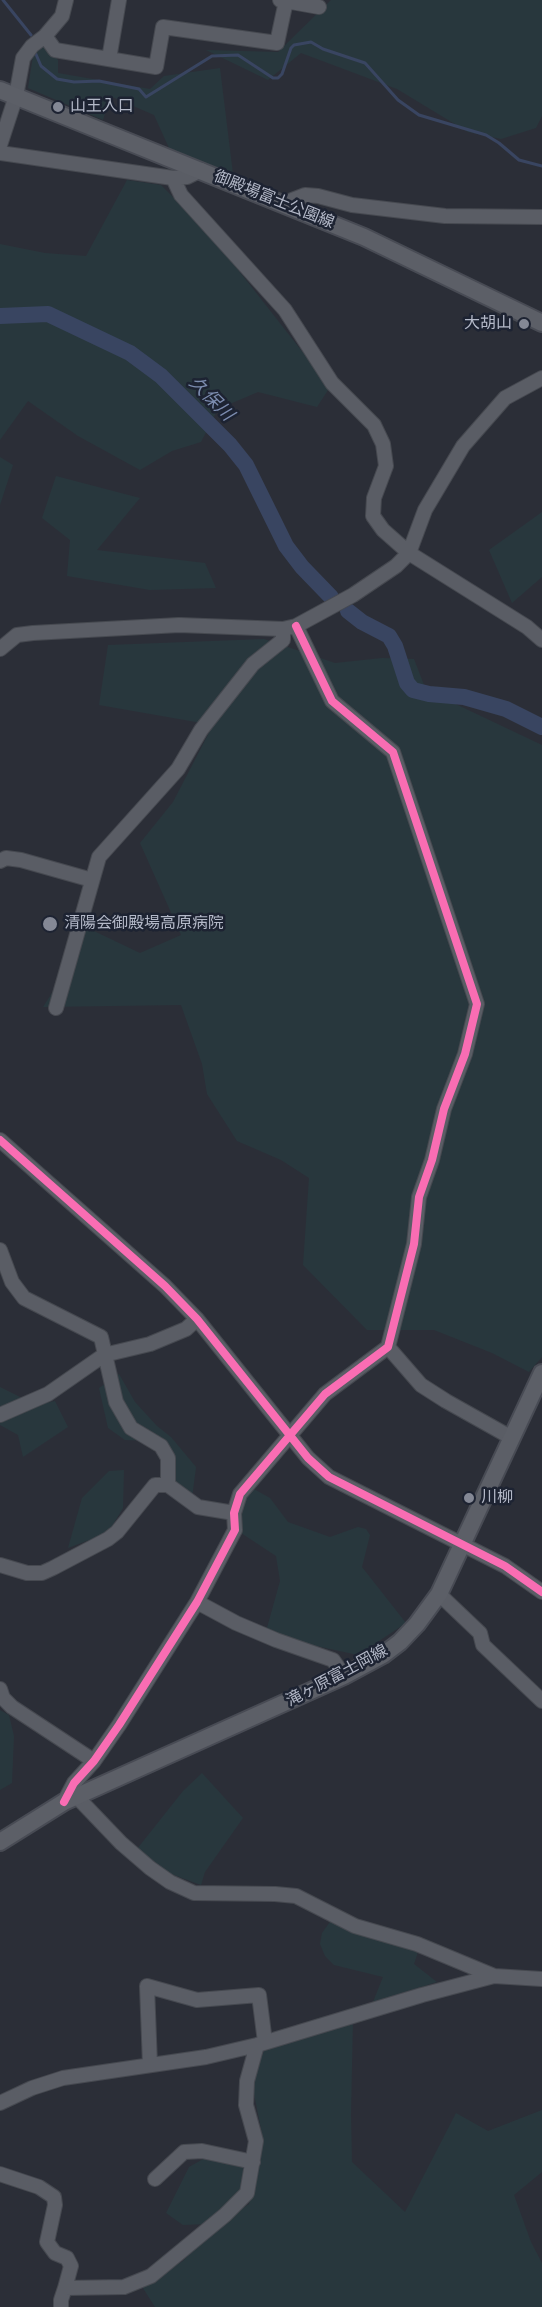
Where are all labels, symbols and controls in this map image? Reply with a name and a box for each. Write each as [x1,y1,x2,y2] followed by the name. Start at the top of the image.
[70,97,134,117] place label: 山王入口
[51,100,65,114] marker: 山王入口
[211,167,337,233] street label: 御殿場富士公園線
[464,314,512,334] place label: 大胡山
[517,317,531,331] marker: 大胡山
[184,372,238,426] water label: 久保川
[64,914,224,934] place label: 清陽会御殿場高原病院
[41,915,59,933] marker: 清陽会御殿場高原病院
[481,1488,513,1508] place label: 川柳
[462,1491,476,1505] marker: 川柳
[283,1641,391,1711] street label: 滝ヶ原富士岡線

